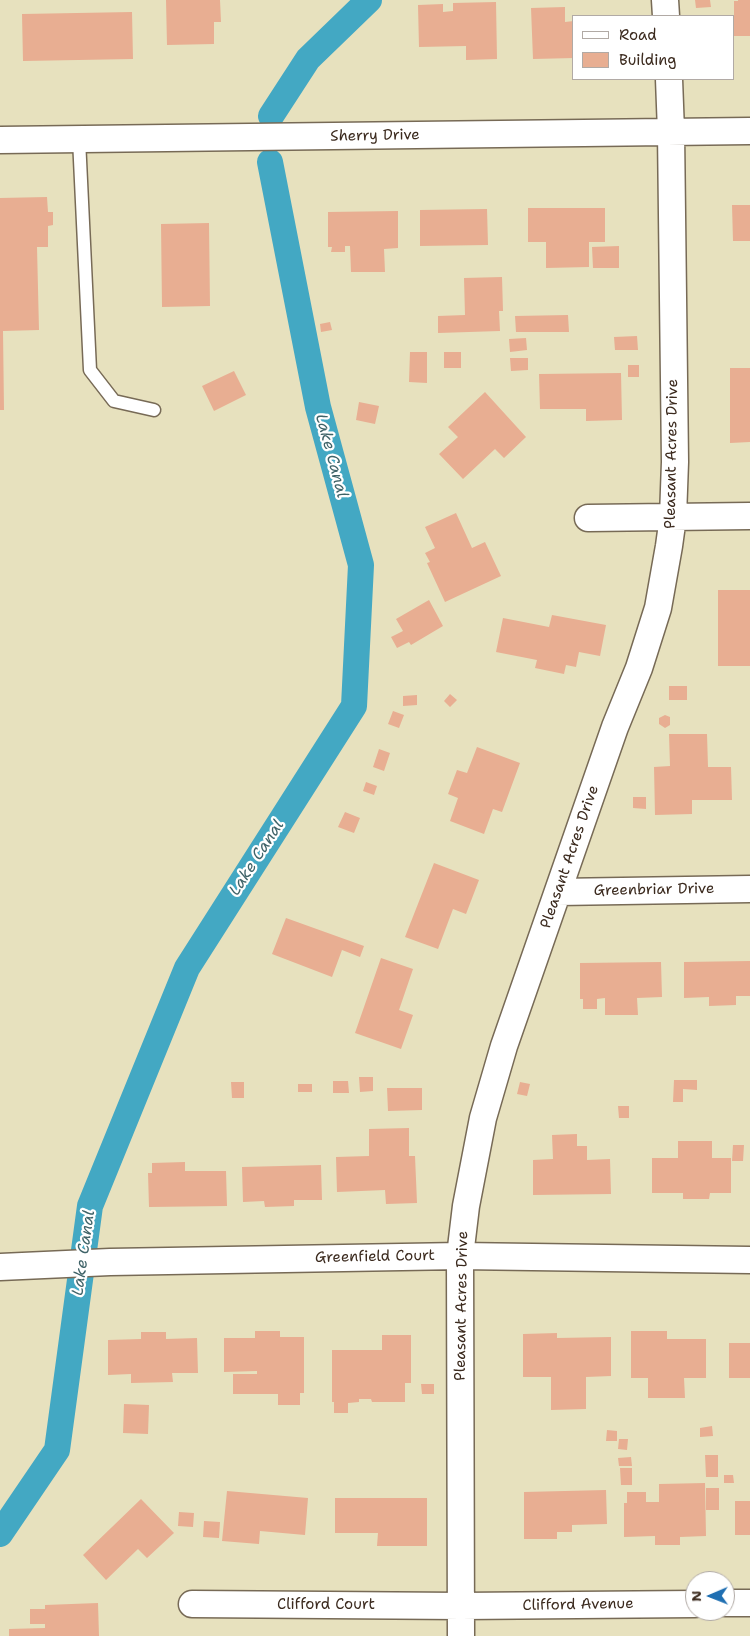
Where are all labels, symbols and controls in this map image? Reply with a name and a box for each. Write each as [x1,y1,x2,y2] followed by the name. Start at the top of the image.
[572,15,735,80] legend
[619,25,657,45] text: Road
[619,50,676,70] text: Building
[330,126,420,146] street label: Sherry Drive
[662,379,682,529] street label: Pleasant Acres Drive
[311,412,351,500] water label: Lake Canal
[537,783,603,931] street label: Pleasant Acres Drive
[225,817,289,899] water label: Lake Canal
[593,880,715,900] street label: Greenbriar Drive
[69,1209,99,1297] water label: Lake Canal
[452,1231,472,1381] street label: Pleasant Acres Drive
[315,1247,435,1267] street label: Greenfield Court
[685,1571,735,1621] north arrow
[687,1591,705,1602] text: N
[522,1595,634,1615] street label: Clifford Avenue
[277,1596,375,1614] street label: Clifford Court

